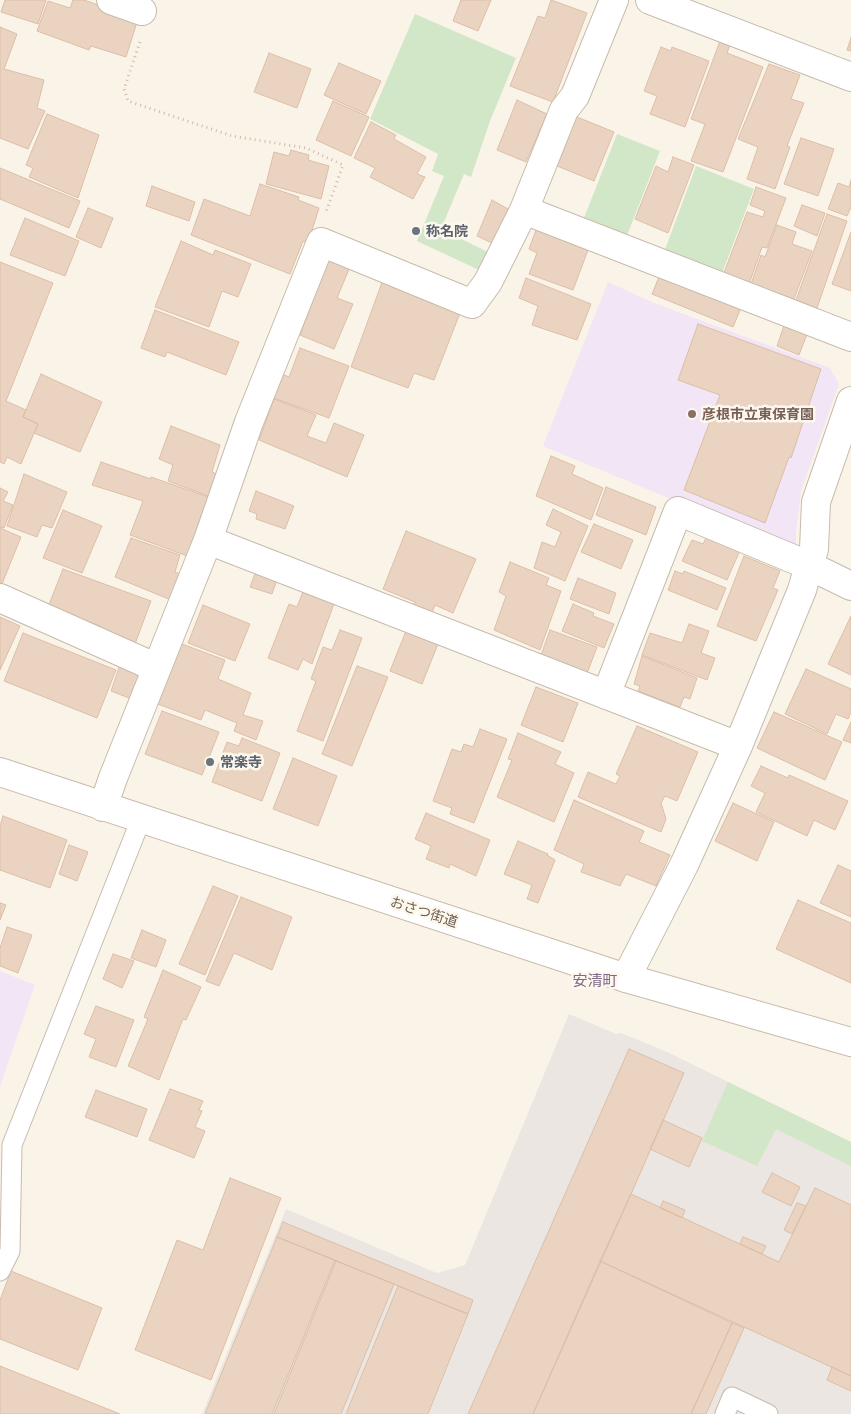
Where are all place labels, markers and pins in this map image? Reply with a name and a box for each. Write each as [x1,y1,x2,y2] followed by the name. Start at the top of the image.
[426,223,468,239] place label: 称名院
[410,225,422,237] marker: 称名院
[702,406,814,422] place label: 彦根市立東保育園
[686,408,698,420] marker: 彦根市立東保育園
[220,754,262,770] place label: 常楽寺
[204,756,216,768] marker: 常楽寺

